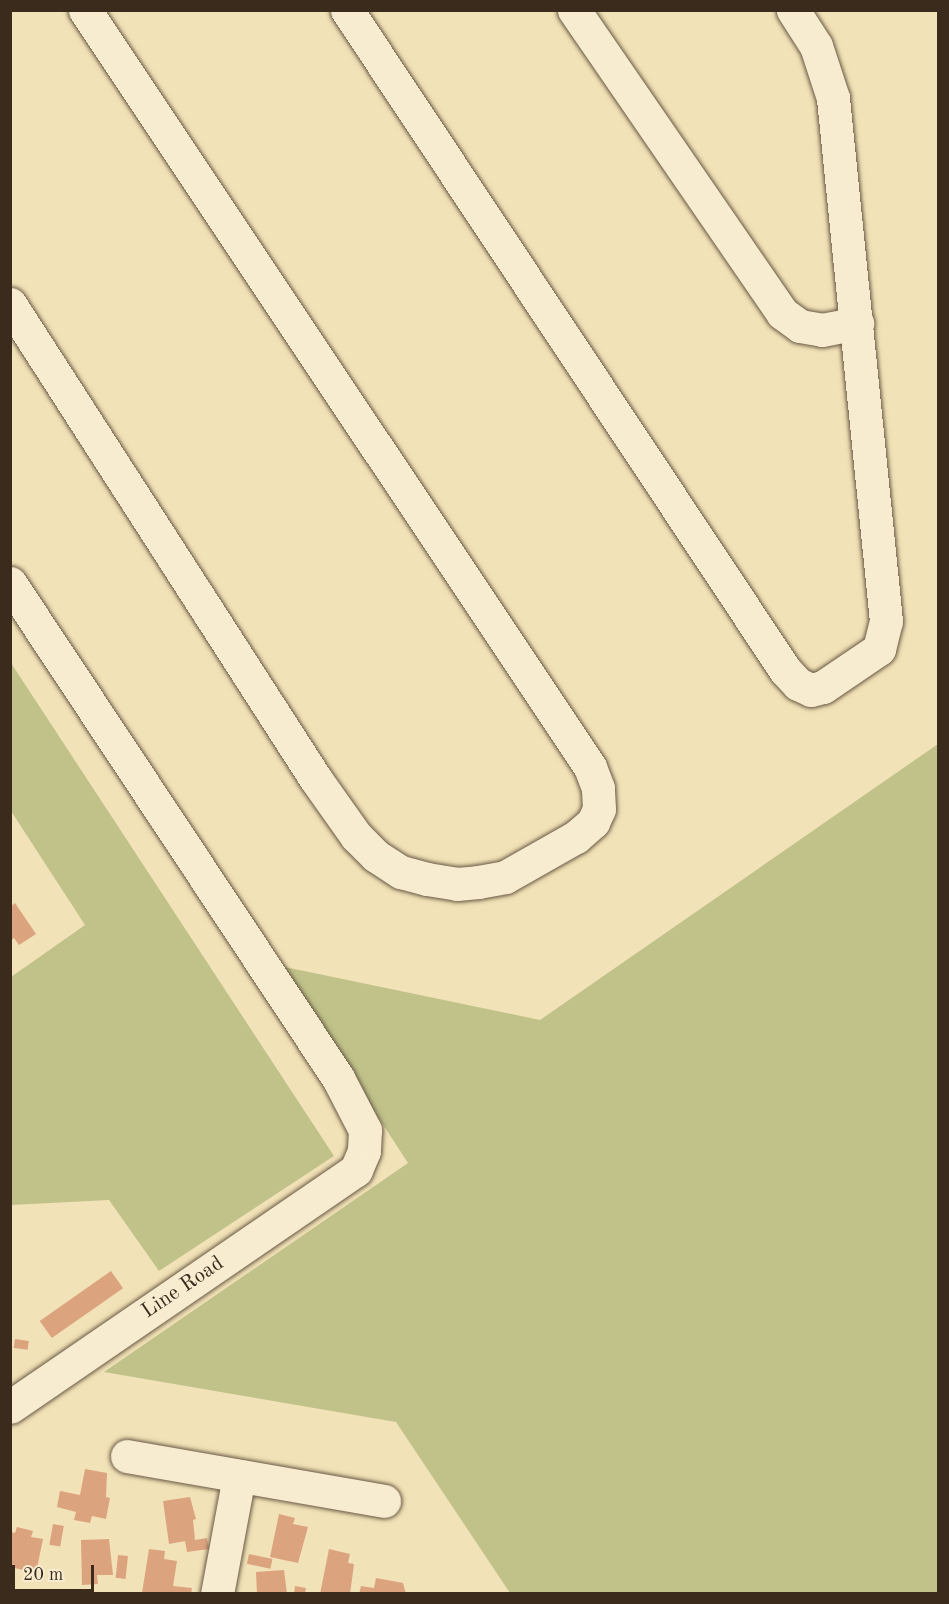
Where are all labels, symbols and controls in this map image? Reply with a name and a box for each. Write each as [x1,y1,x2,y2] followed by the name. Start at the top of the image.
[137,1251,229,1325] street label: Line Road
[15,1553,98,1591] scale bar
[23,1566,63,1584] text: 20 m

